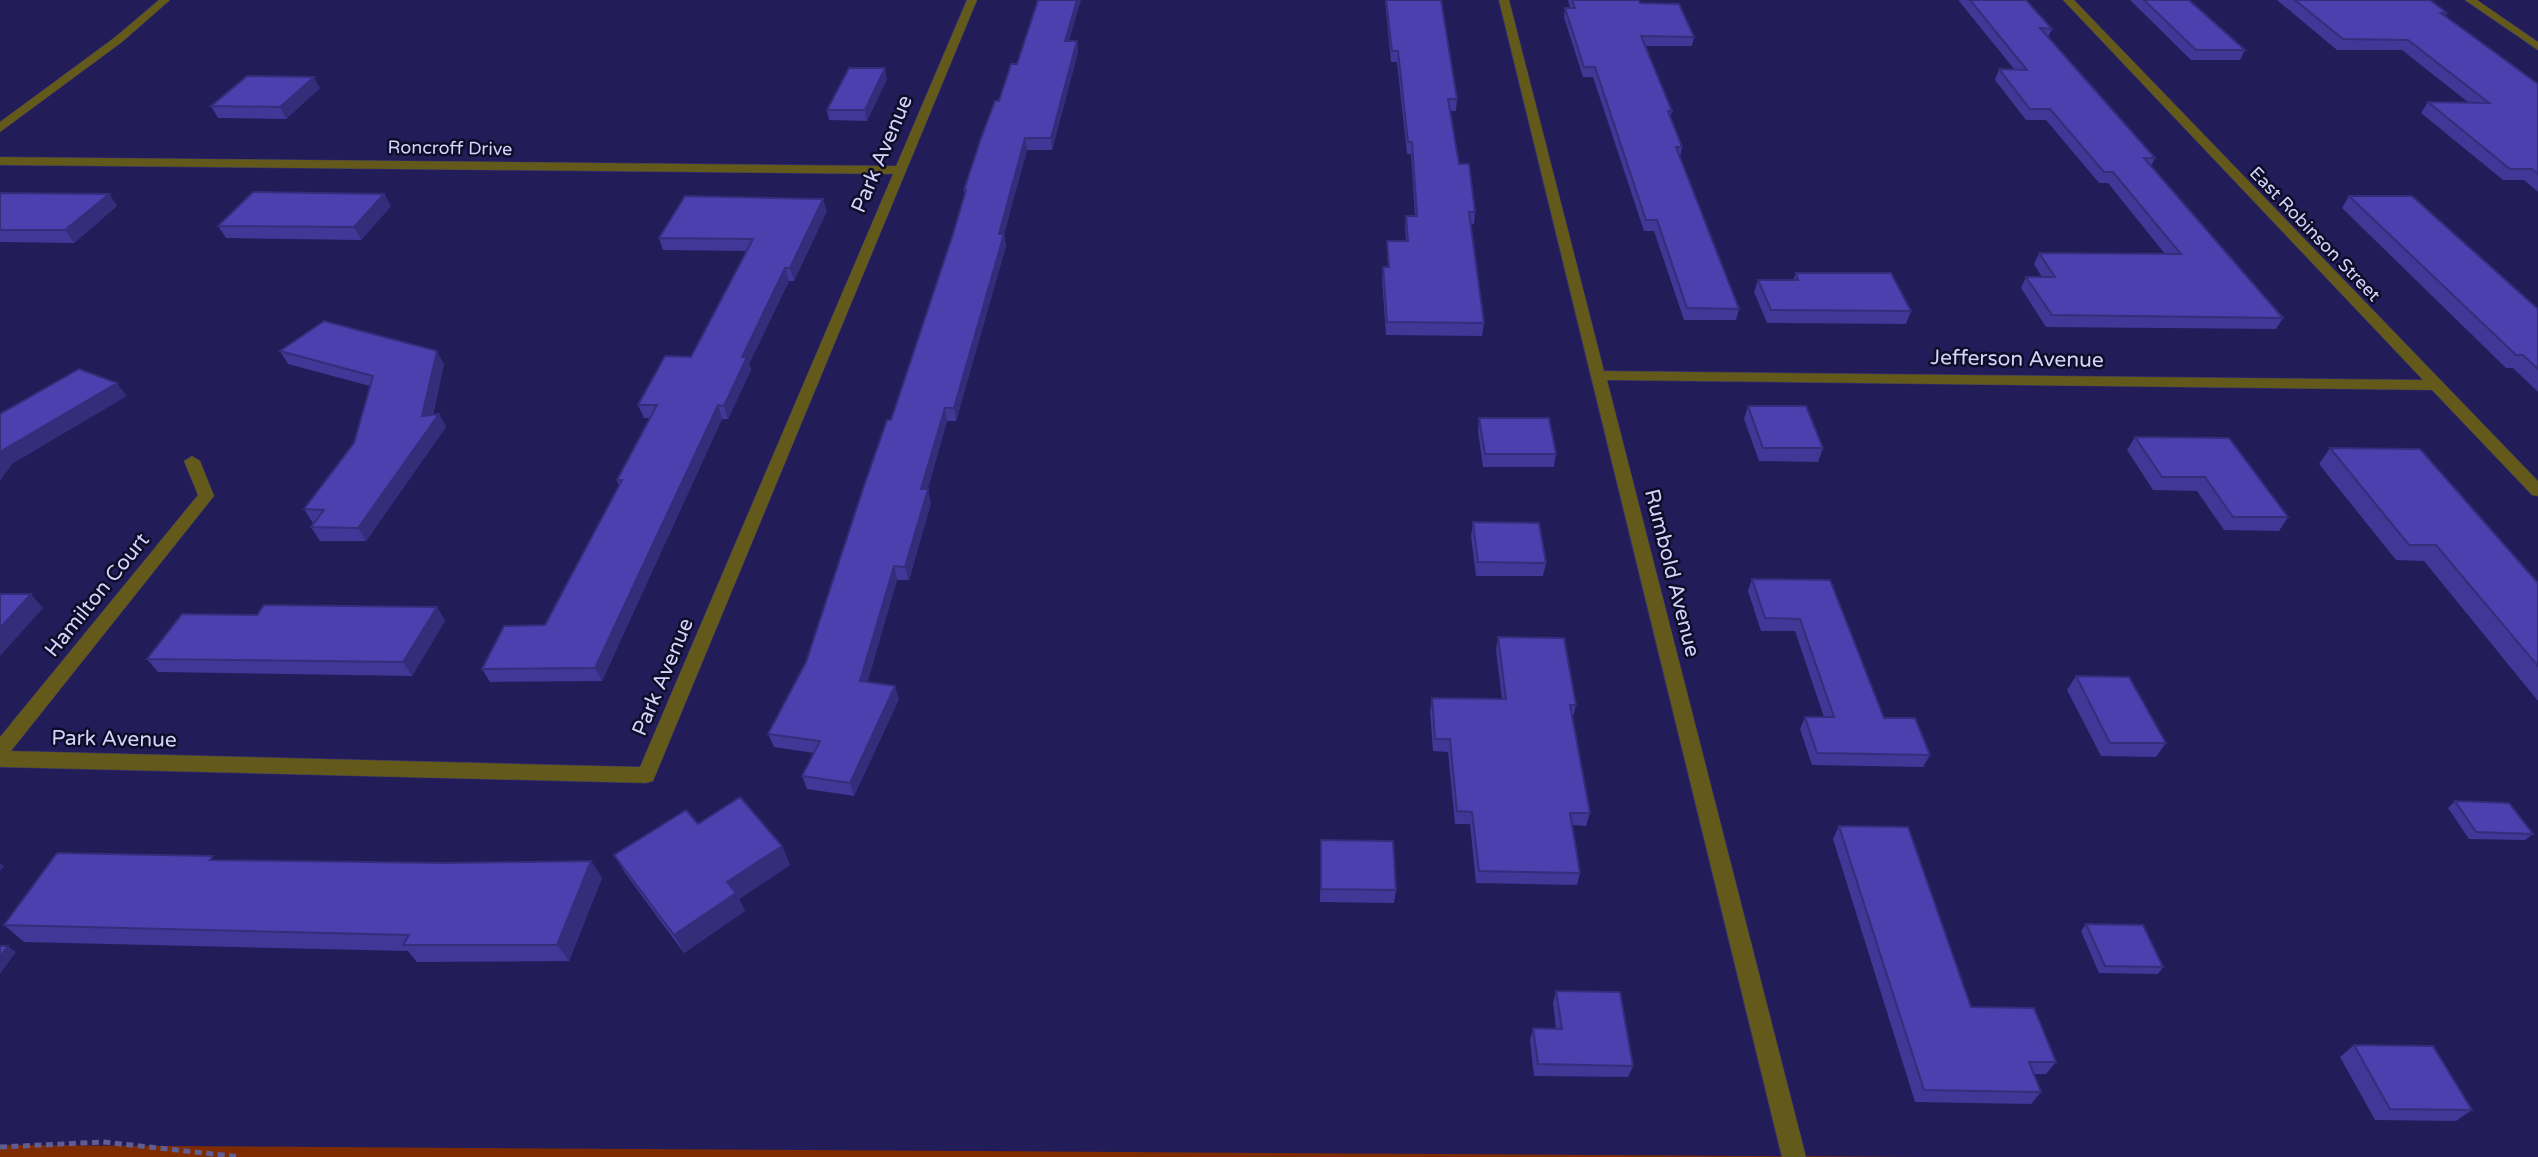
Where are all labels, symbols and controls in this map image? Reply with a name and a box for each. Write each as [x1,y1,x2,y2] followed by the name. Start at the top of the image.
[846,91,918,217] street label: Park Avenue
[387,136,513,160] street label: Roncroff Drive
[2245,162,2385,306] street label: East Robinson Street
[1930,345,2104,373] street label: Jefferson Avenue
[1639,486,1705,660] street label: Rumbold Avenue
[39,528,155,662] street label: Hamilton Court
[627,614,699,740] street label: Park Avenue
[51,725,177,753] street label: Park Avenue

